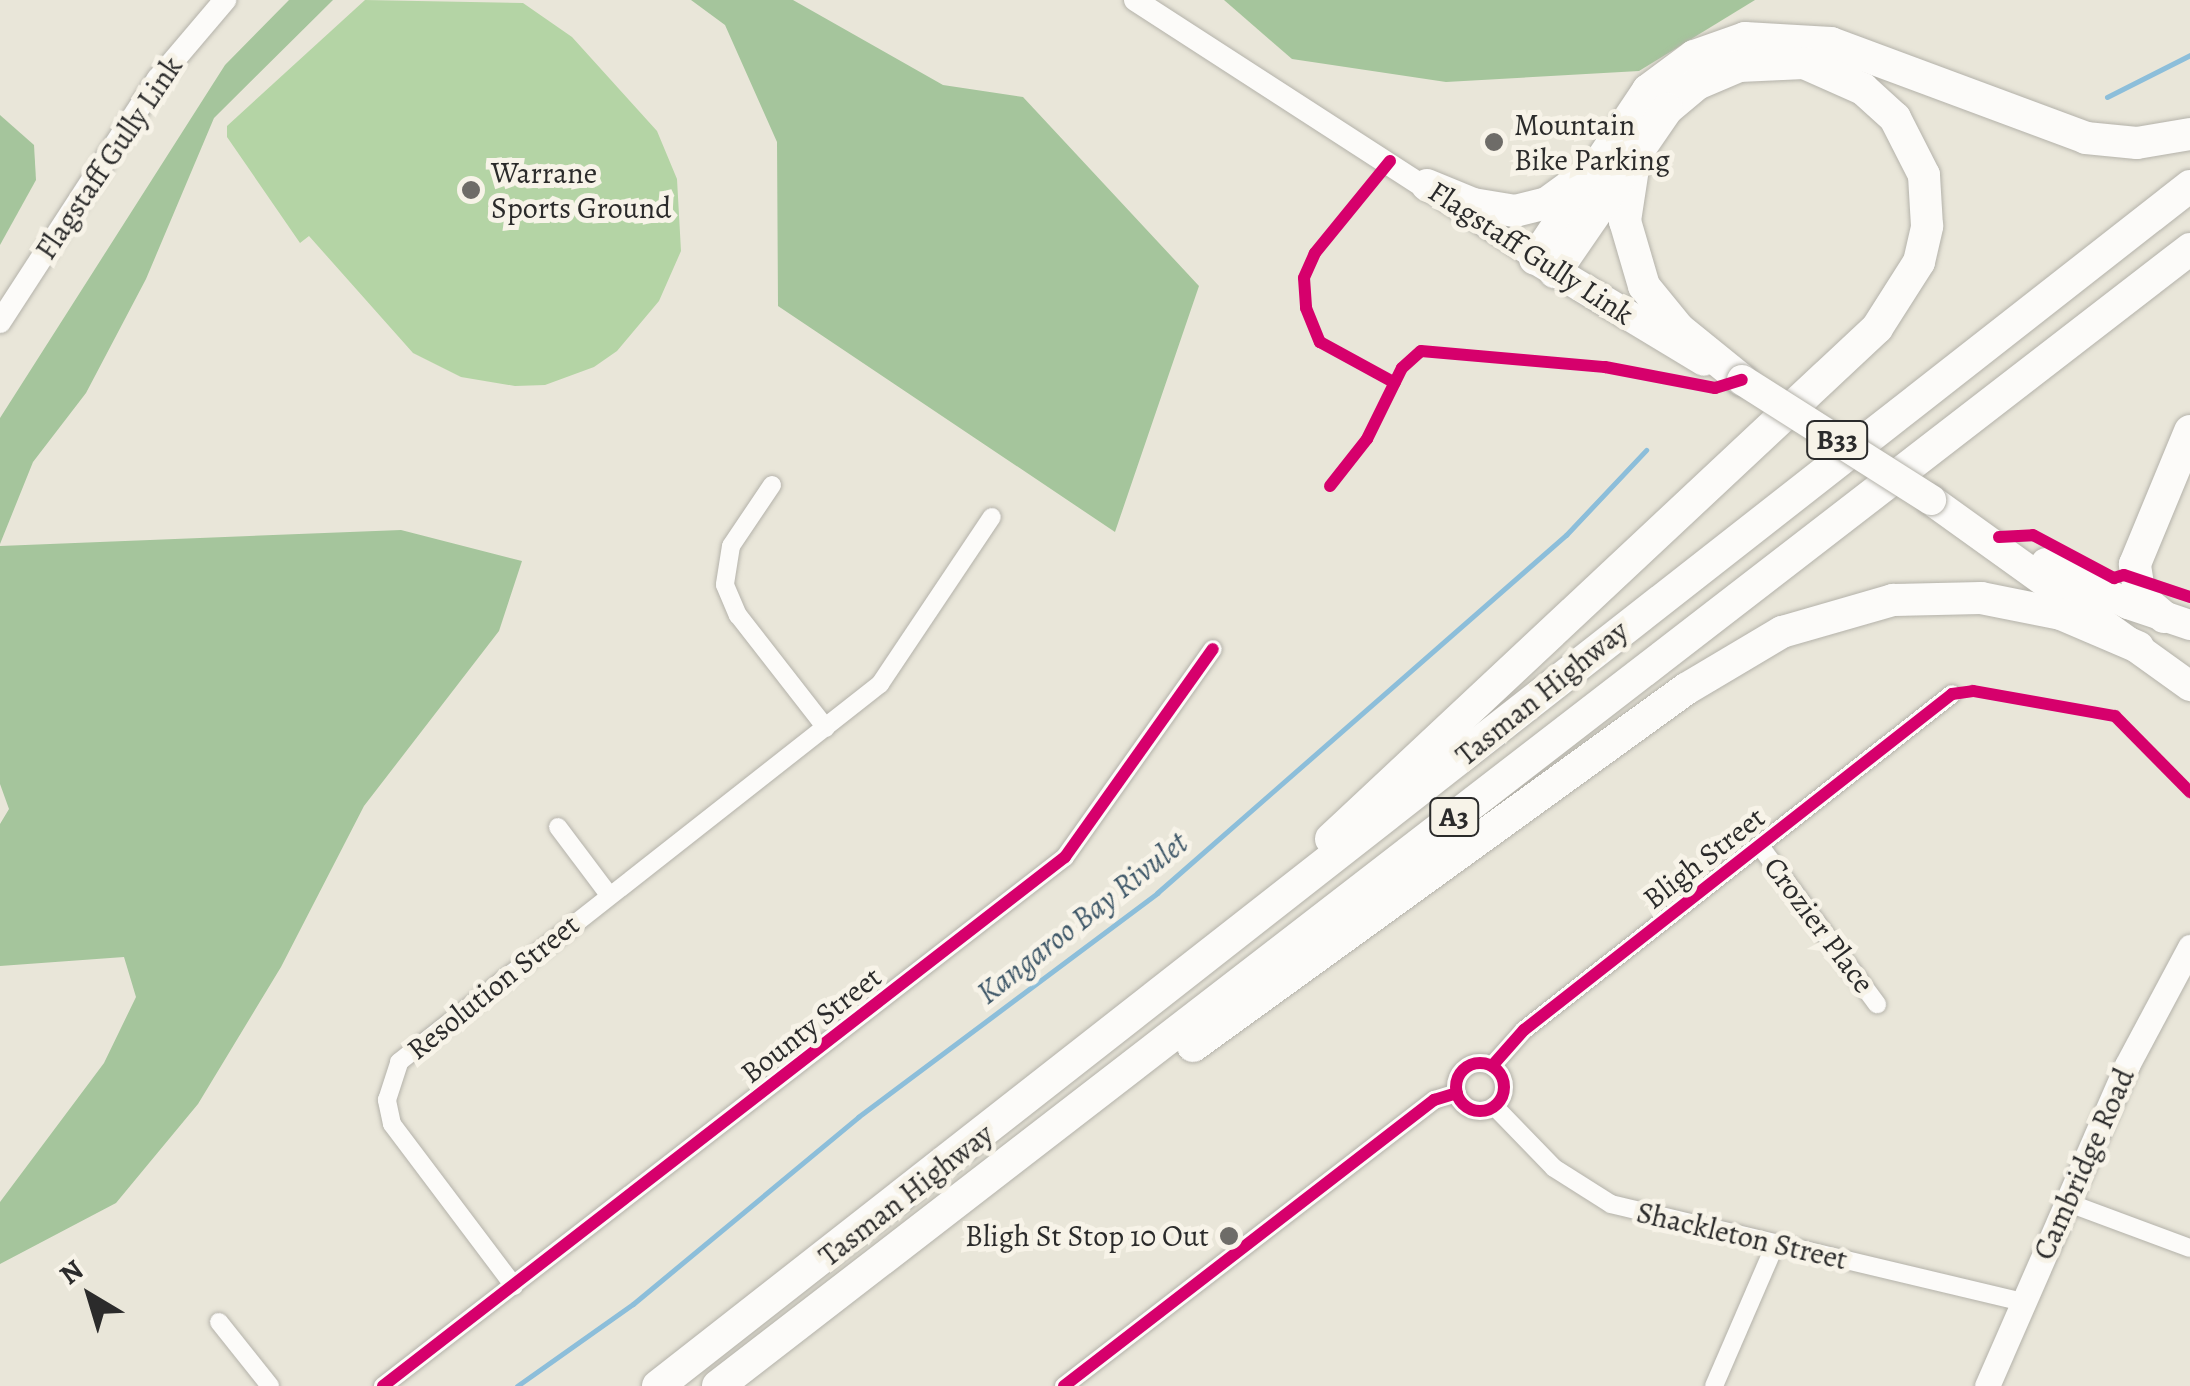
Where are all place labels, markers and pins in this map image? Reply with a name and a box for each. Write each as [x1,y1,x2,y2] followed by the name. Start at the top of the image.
[1514,107,1670,178] place label: Mountain Bike Parking
[1483,131,1505,153] marker: Mountain Bike Parking
[491,155,671,226] place label: Warrane Sports Ground
[460,179,482,201] marker: Warrane Sports Ground
[965,1218,1209,1254] place label: Bligh St Stop 10 Out
[1218,1225,1240,1247] marker: Bligh St Stop 10 Out

